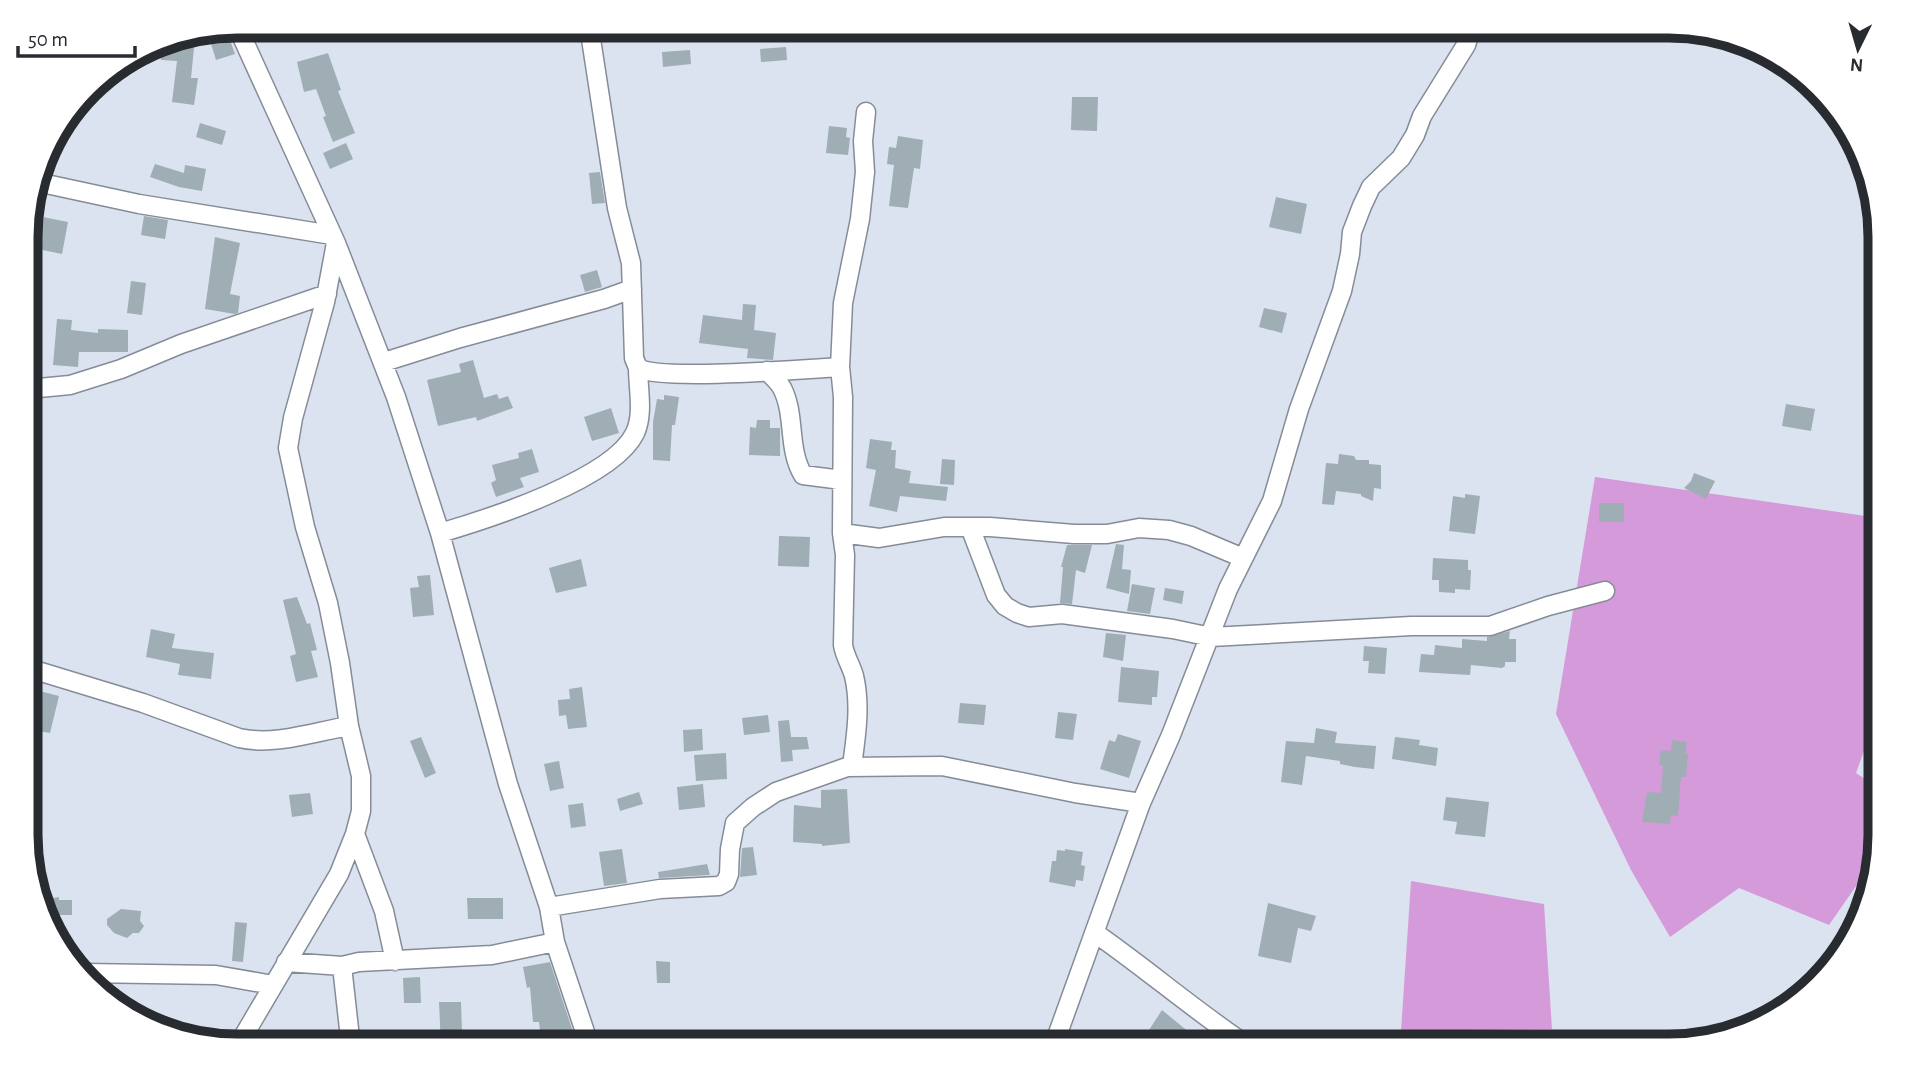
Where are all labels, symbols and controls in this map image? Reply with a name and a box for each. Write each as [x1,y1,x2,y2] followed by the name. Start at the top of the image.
[18,14,135,58] scale bar
[1823,14,1893,84] north arrow
[28,29,68,50] text: 50 m
[1849,54,1864,74] text: N

